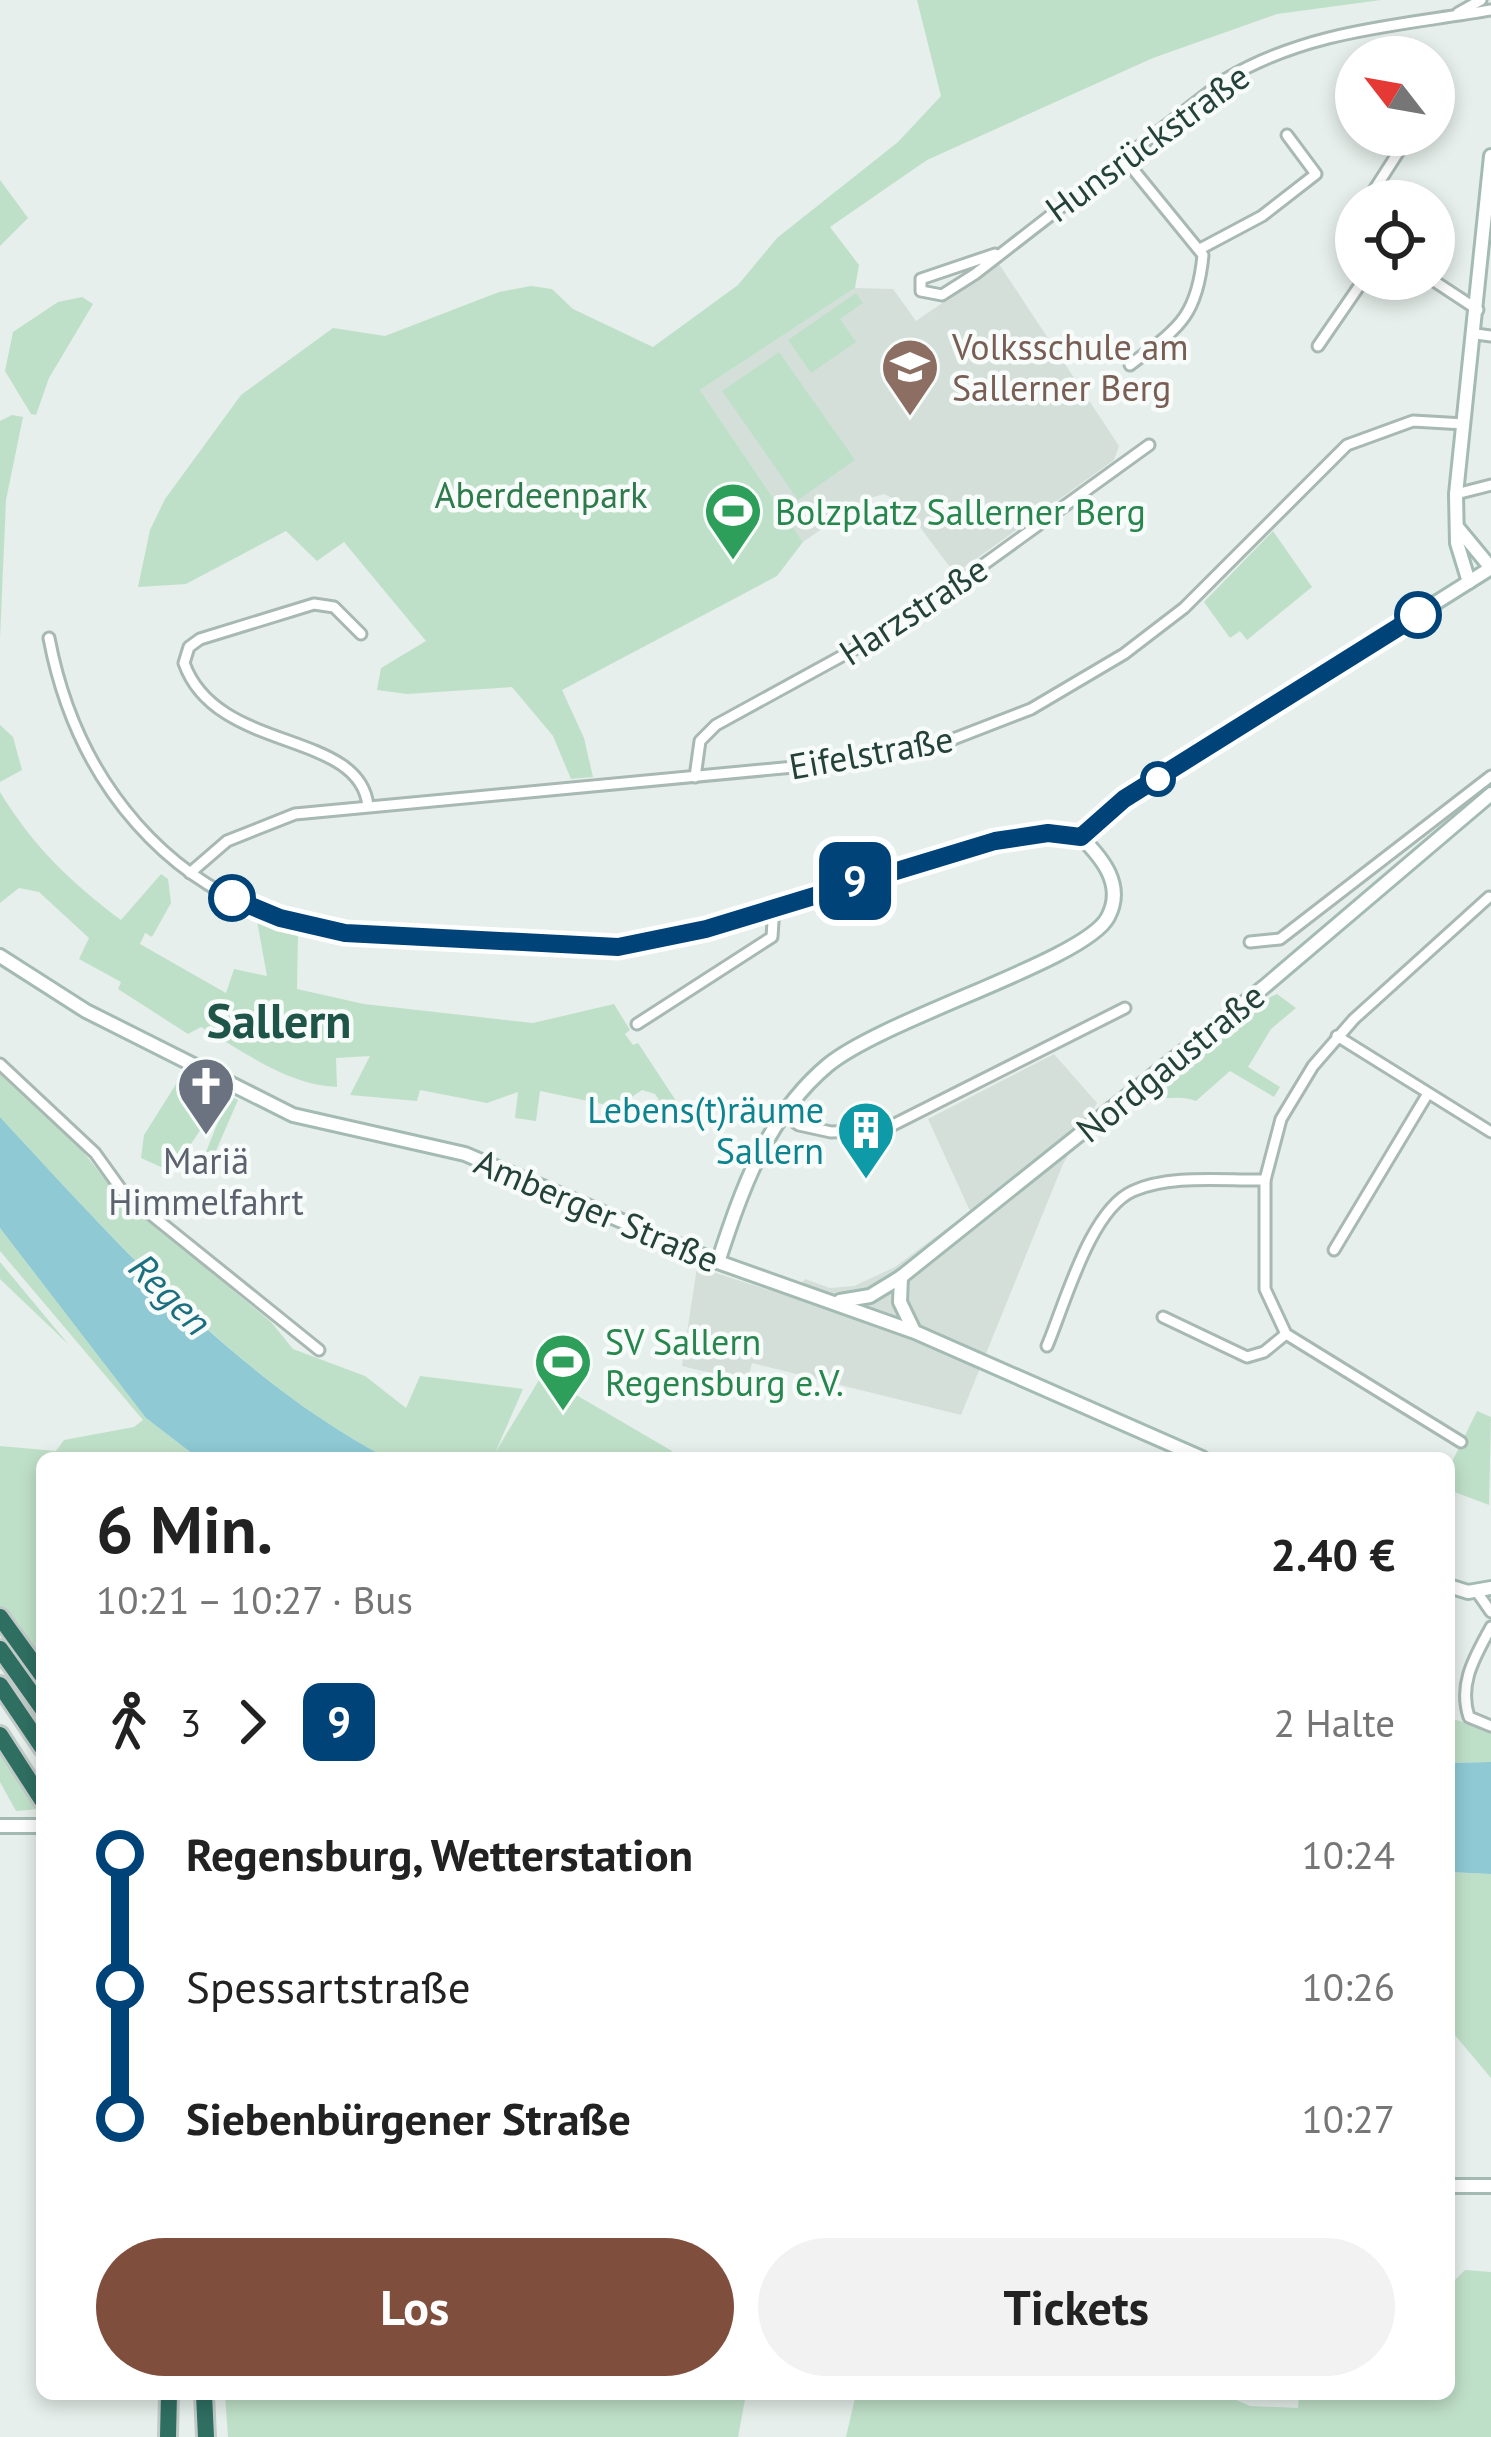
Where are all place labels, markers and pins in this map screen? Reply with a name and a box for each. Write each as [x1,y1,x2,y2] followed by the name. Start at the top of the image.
[951,323,1189,411] place label: Volksschule am Sallerner Berg
[879,336,941,418] school or university icon: Volksschule am Sallerner Berg
[702,480,764,562] sports icon: Bolzplatz Sallerner Berg
[775,488,1146,535] place label: Bolzplatz Sallerner Berg
[1396,593,1440,637] unlabelled marker
[1142,763,1174,795] unlabelled marker
[210,876,254,920] unlabelled marker
[175,1055,237,1137] church icon: Mariä Himmelfahrt
[587,1086,824,1174] place label: Lebens(t)räume Sallern
[835,1099,897,1181] building icon: Lebens(t)räume Sallern
[108,1137,304,1225] place label: Mariä Himmelfahrt
[605,1318,844,1406] place label: SV Sallern Regensburg e.V.
[532,1331,594,1413] sports icon: SV Sallern Regensburg e.V.

